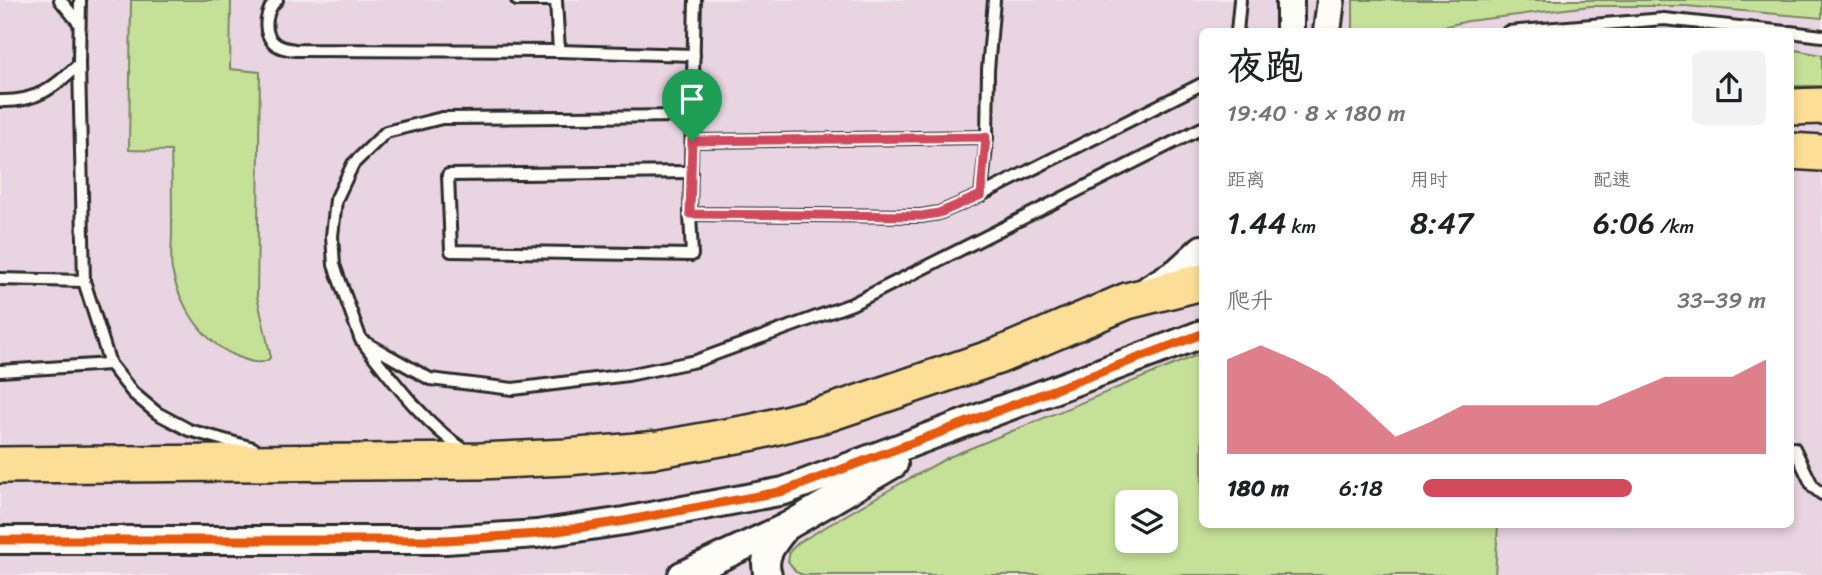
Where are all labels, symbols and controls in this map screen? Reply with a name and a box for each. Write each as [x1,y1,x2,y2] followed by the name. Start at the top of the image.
[1227,33,1303,100] text: 夜跑
[1692,51,1766,125] button: share
[662,69,722,141] pin
[673,80,711,118] icon: arrive
[1227,93,1406,134] text: 19:40 · 8 × 180 m
[1227,163,1265,196] text: 距离
[1410,163,1448,196] text: 用时
[1593,163,1631,196] text: 配速
[1227,196,1286,250] text: 1.44
[1410,196,1473,250] text: 8:47
[1593,196,1655,250] text: 6:06
[1286,210,1316,243] text: km
[1655,210,1694,243] text: /km
[1227,280,1273,321] text: 爬升
[1677,280,1766,321] text: 33–39 m
[1227,468,1289,509] text: 180 m
[1339,468,1383,509] text: 6:18
[1115,490,1178,553] map controls
[1115,490,1178,553] button: layers

